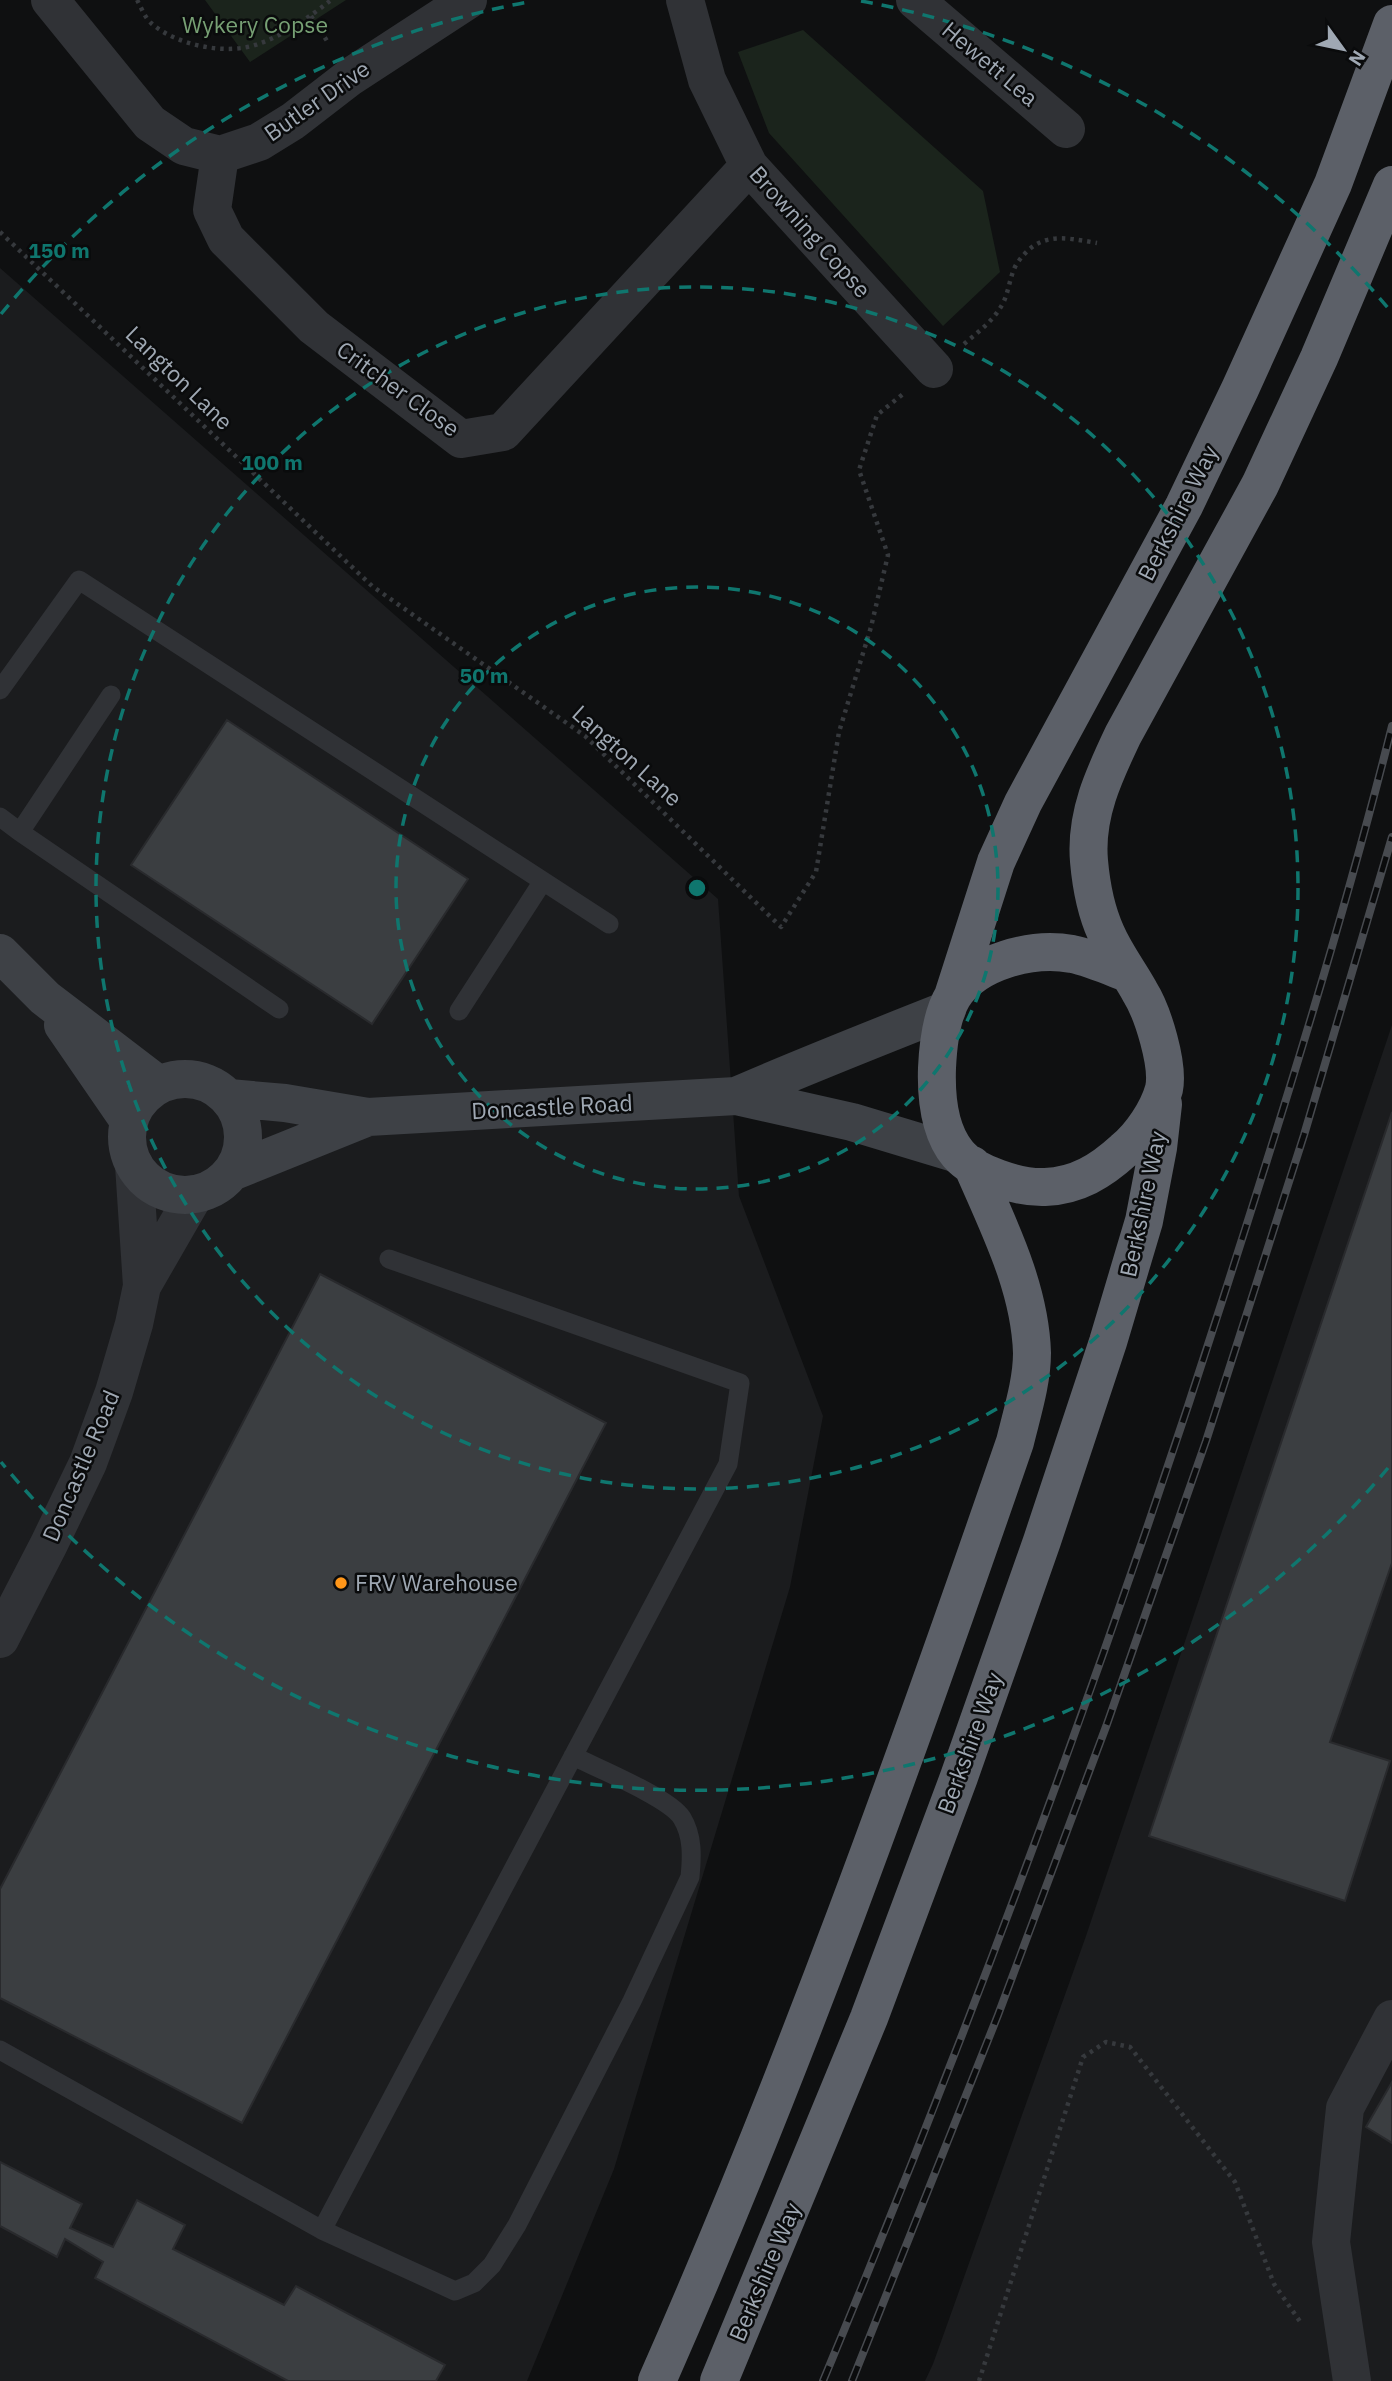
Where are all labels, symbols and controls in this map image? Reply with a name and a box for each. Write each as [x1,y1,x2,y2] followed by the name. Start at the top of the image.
[182,9,328,39] park label: Wykery Copse
[936,14,1045,112] street label: Hewett Lea
[1308,14,1378,84] north arrow
[1343,46,1371,71] text: N
[258,53,375,148] street label: Butler Drive
[744,159,878,304] street label: Browning Copse
[28,236,90,264] text: 150 m
[120,319,240,436] street label: Langton Lane
[331,333,466,443] street label: Critcher Close
[1130,439,1224,585] street label: Berkshire Way
[241,448,303,476] text: 100 m
[460,661,508,689] text: 50 m
[566,698,689,813] street label: Langton Lane
[685,876,709,900] centre of rings
[471,1087,633,1125] street label: Doncastle Road
[1112,1128,1172,1279] street label: Berkshire Way
[35,1385,125,1546] street label: Doncastle Road
[355,1567,518,1597] place label: FRV Warehouse
[333,1575,349,1591] marker: FRV Warehouse
[930,1667,1009,1817] street label: Berkshire Way
[721,2197,807,2346] street label: Berkshire Way

